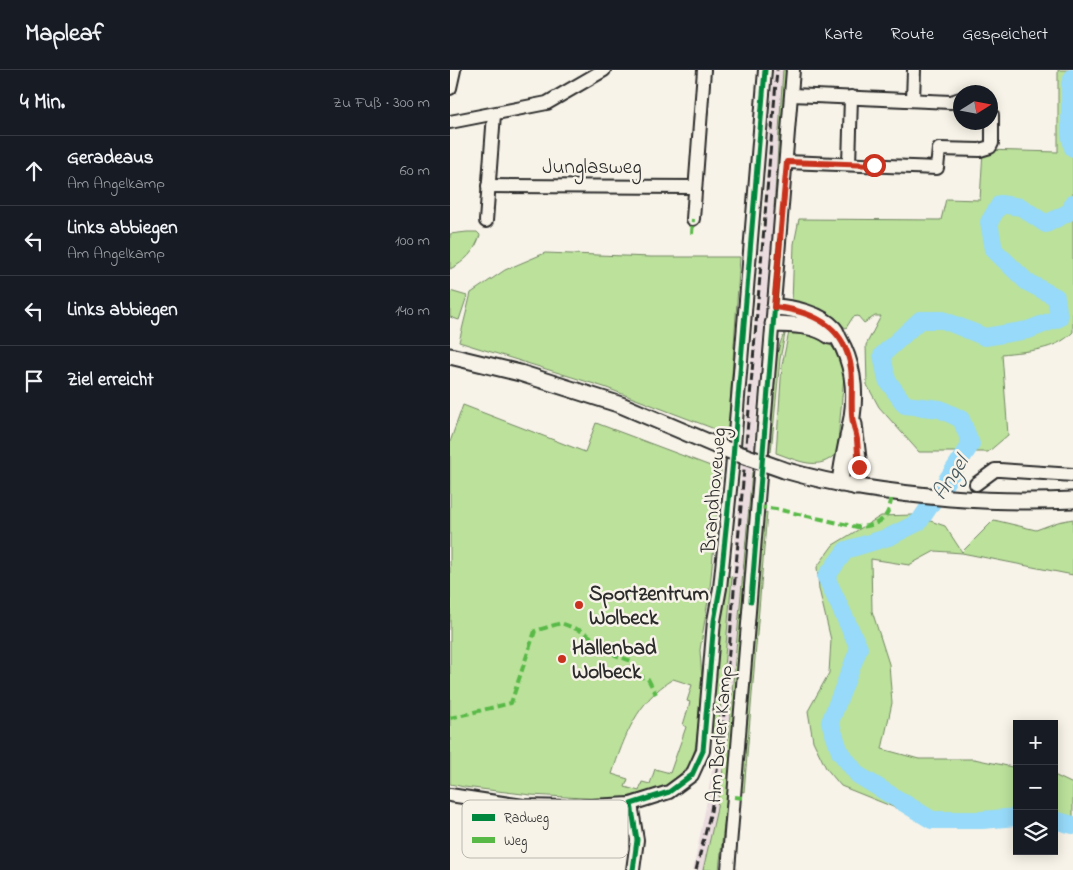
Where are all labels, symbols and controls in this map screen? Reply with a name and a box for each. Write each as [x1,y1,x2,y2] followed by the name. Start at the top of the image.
[25,17,104,52] text: Mapleaf
[824,22,862,48] text: Karte
[890,22,934,48] text: Route
[962,22,1048,48] text: Gespeichert
[953,85,998,130] north arrow
[20,88,65,118] text: 4 Min.
[333,91,430,115] text: Zu Fuß · 300 m
[67,145,154,172] text: Geradeaus
[542,153,642,185] street label: Junglasweg
[863,154,886,177] route start
[20,157,48,185] icon: ahead
[400,159,430,183] text: 60 m
[67,172,165,196] text: Am Angelkamp
[67,215,178,242] text: Links abbiegen
[20,227,48,255] icon: left
[395,229,430,253] text: 100 m
[67,242,165,266] text: Am Angelkamp
[20,297,48,325] icon: left
[67,297,178,324] text: Links abbiegen
[395,299,430,323] text: 140 m
[20,367,48,395] icon: arrive
[67,367,154,394] text: Ziel erreicht
[694,426,737,555] street label: Brandhoveweg
[925,448,979,507] water label: Angel
[848,456,871,479] route end
[589,580,709,634] place label: Sportzentrum Wolbeck
[573,599,585,611] marker: Sportzentrum Wolbeck
[572,634,657,688] place label: Hallenbad Wolbeck
[556,653,568,665] marker: Hallenbad Wolbeck
[700,664,742,804] street label: Am Berler Kamp
[1013,720,1058,855] map controls
[1013,720,1058,765] button: +
[1013,765,1058,810] button: −
[462,800,628,858] legend
[504,808,549,830] text: Radweg
[1013,810,1058,855] button: layers
[504,831,527,853] text: Weg

